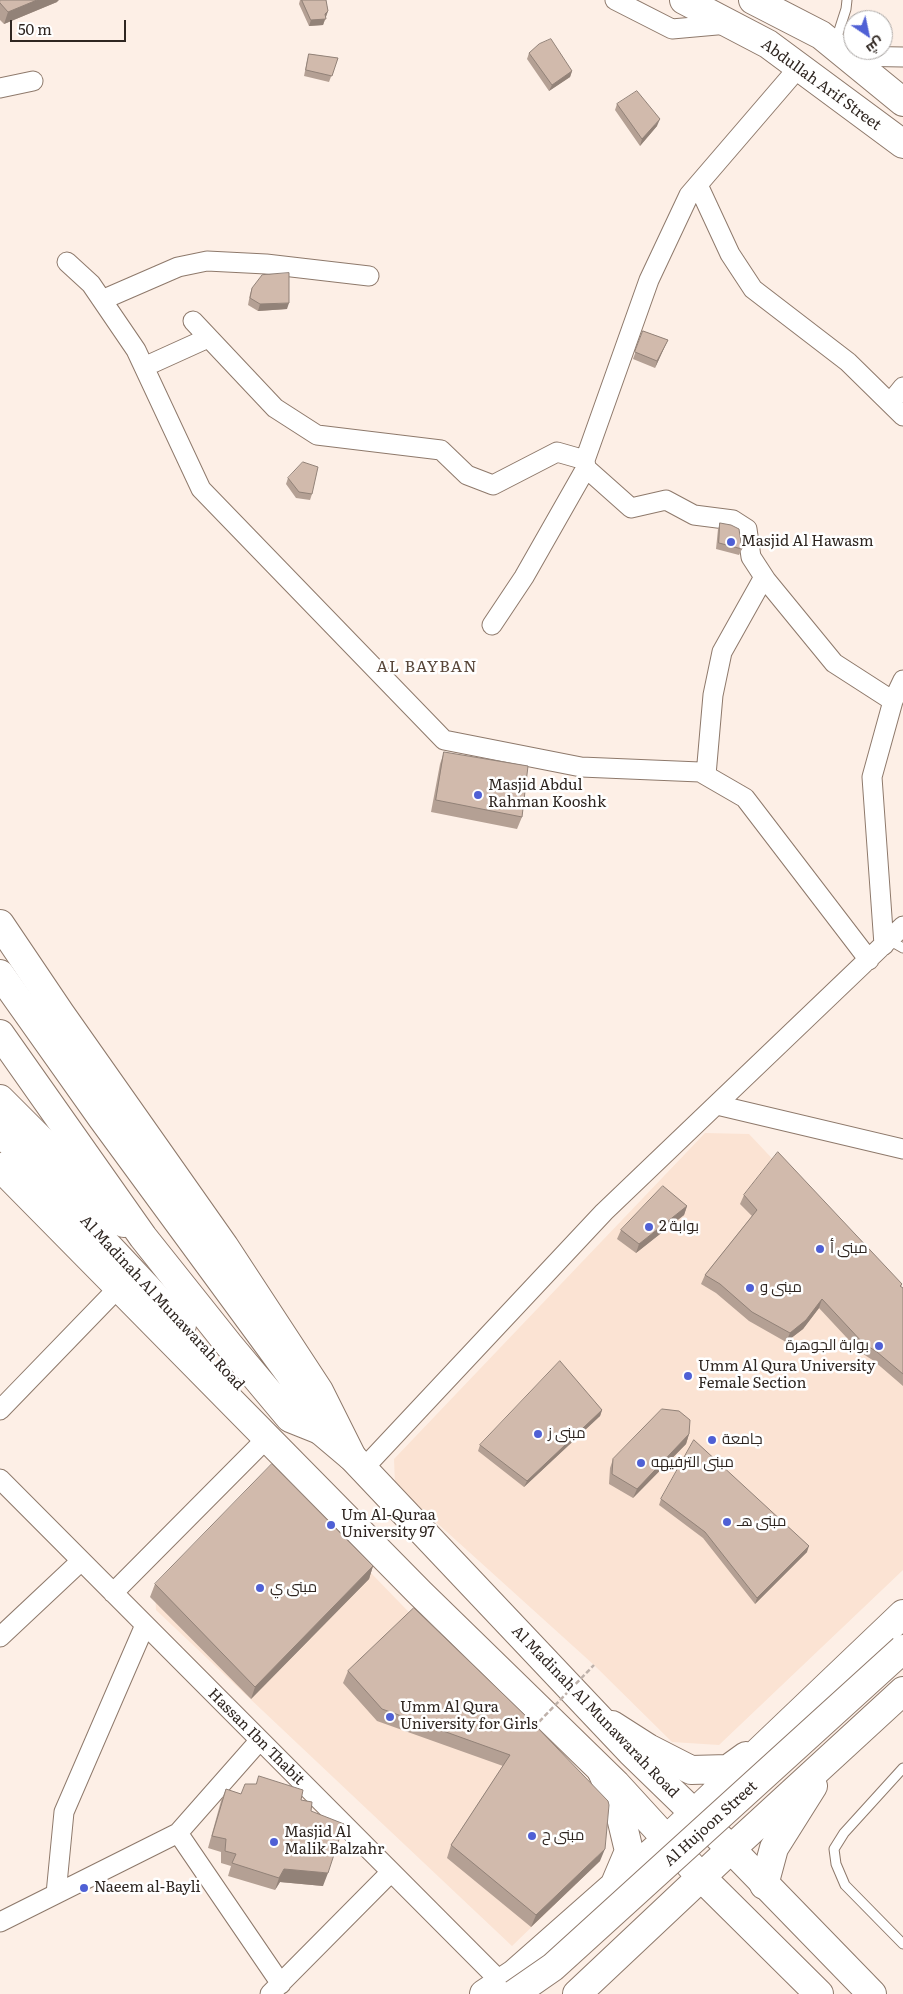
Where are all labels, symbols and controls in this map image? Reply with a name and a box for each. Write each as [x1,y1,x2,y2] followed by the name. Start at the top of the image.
[12,10,129,42] scale bar
[843,10,893,60] north arrow
[18,17,52,40] text: 50 m
[863,33,889,60] text: ش
[758,35,884,135] street label: Abdullah Arif Street
[741,533,873,551] place label: Masjid Al Hawasm
[725,536,737,548] marker: Masjid Al Hawasm
[375,657,479,677] district label: AL BAYBAN
[488,777,606,812] place label: Masjid Abdul Rahman Kooshk
[472,789,484,801] marker: Masjid Abdul Rahman Kooshk
[76,1212,248,1394] street label: Al Madinah Al Munawarah Road
[659,1218,699,1236] place label: بوابة 2
[643,1221,655,1233] marker: بوابة 2
[830,1240,868,1258] place label: مبنى أ
[814,1243,826,1255] marker: مبنى أ
[760,1279,802,1297] place label: مبنى و
[744,1282,756,1294] marker: مبنى و
[786,1337,869,1355] place label: بوابة الجوهرة
[873,1340,885,1352] marker: بوابة الجوهرة
[698,1358,875,1393] place label: Umm Al Qura University Female Section
[682,1370,694,1382] marker: Umm Al Qura University Female Section
[548,1425,586,1443] place label: مبنى ز
[532,1428,544,1440] marker: مبنى ز
[722,1431,763,1449] place label: جامعة
[706,1434,718,1446] marker: جامعة
[651,1454,734,1472] place label: مبنى الترفيهه
[635,1457,647,1469] marker: مبنى الترفيهه
[341,1507,436,1542] place label: Um Al-Quraa University 97
[737,1513,786,1531] place label: مبنى هـ
[721,1516,733,1528] marker: مبنى هـ
[325,1519,337,1531] marker: Um Al-Quraa University 97
[270,1579,317,1597] place label: مبنى ي
[254,1582,266,1594] marker: مبنى ي
[508,1622,682,1802] street label: Al Madinah Al Munawarah Road
[204,1685,308,1789] street label: Hassan Ibn Thabit
[400,1699,538,1734] place label: Umm Al Qura University for Girls
[384,1711,396,1723] marker: Umm Al Qura University for Girls
[661,1778,761,1870] street label: Al Hujoon Street
[284,1824,384,1859] place label: Masjid Al Malik Balzahr
[542,1827,584,1845] place label: مبنى ح
[526,1830,538,1842] marker: مبنى ح
[268,1836,280,1848] marker: Masjid Al Malik Balzahr
[94,1879,201,1897] place label: Naeem al-Bayli
[78,1882,90,1894] marker: Naeem al-Bayli

